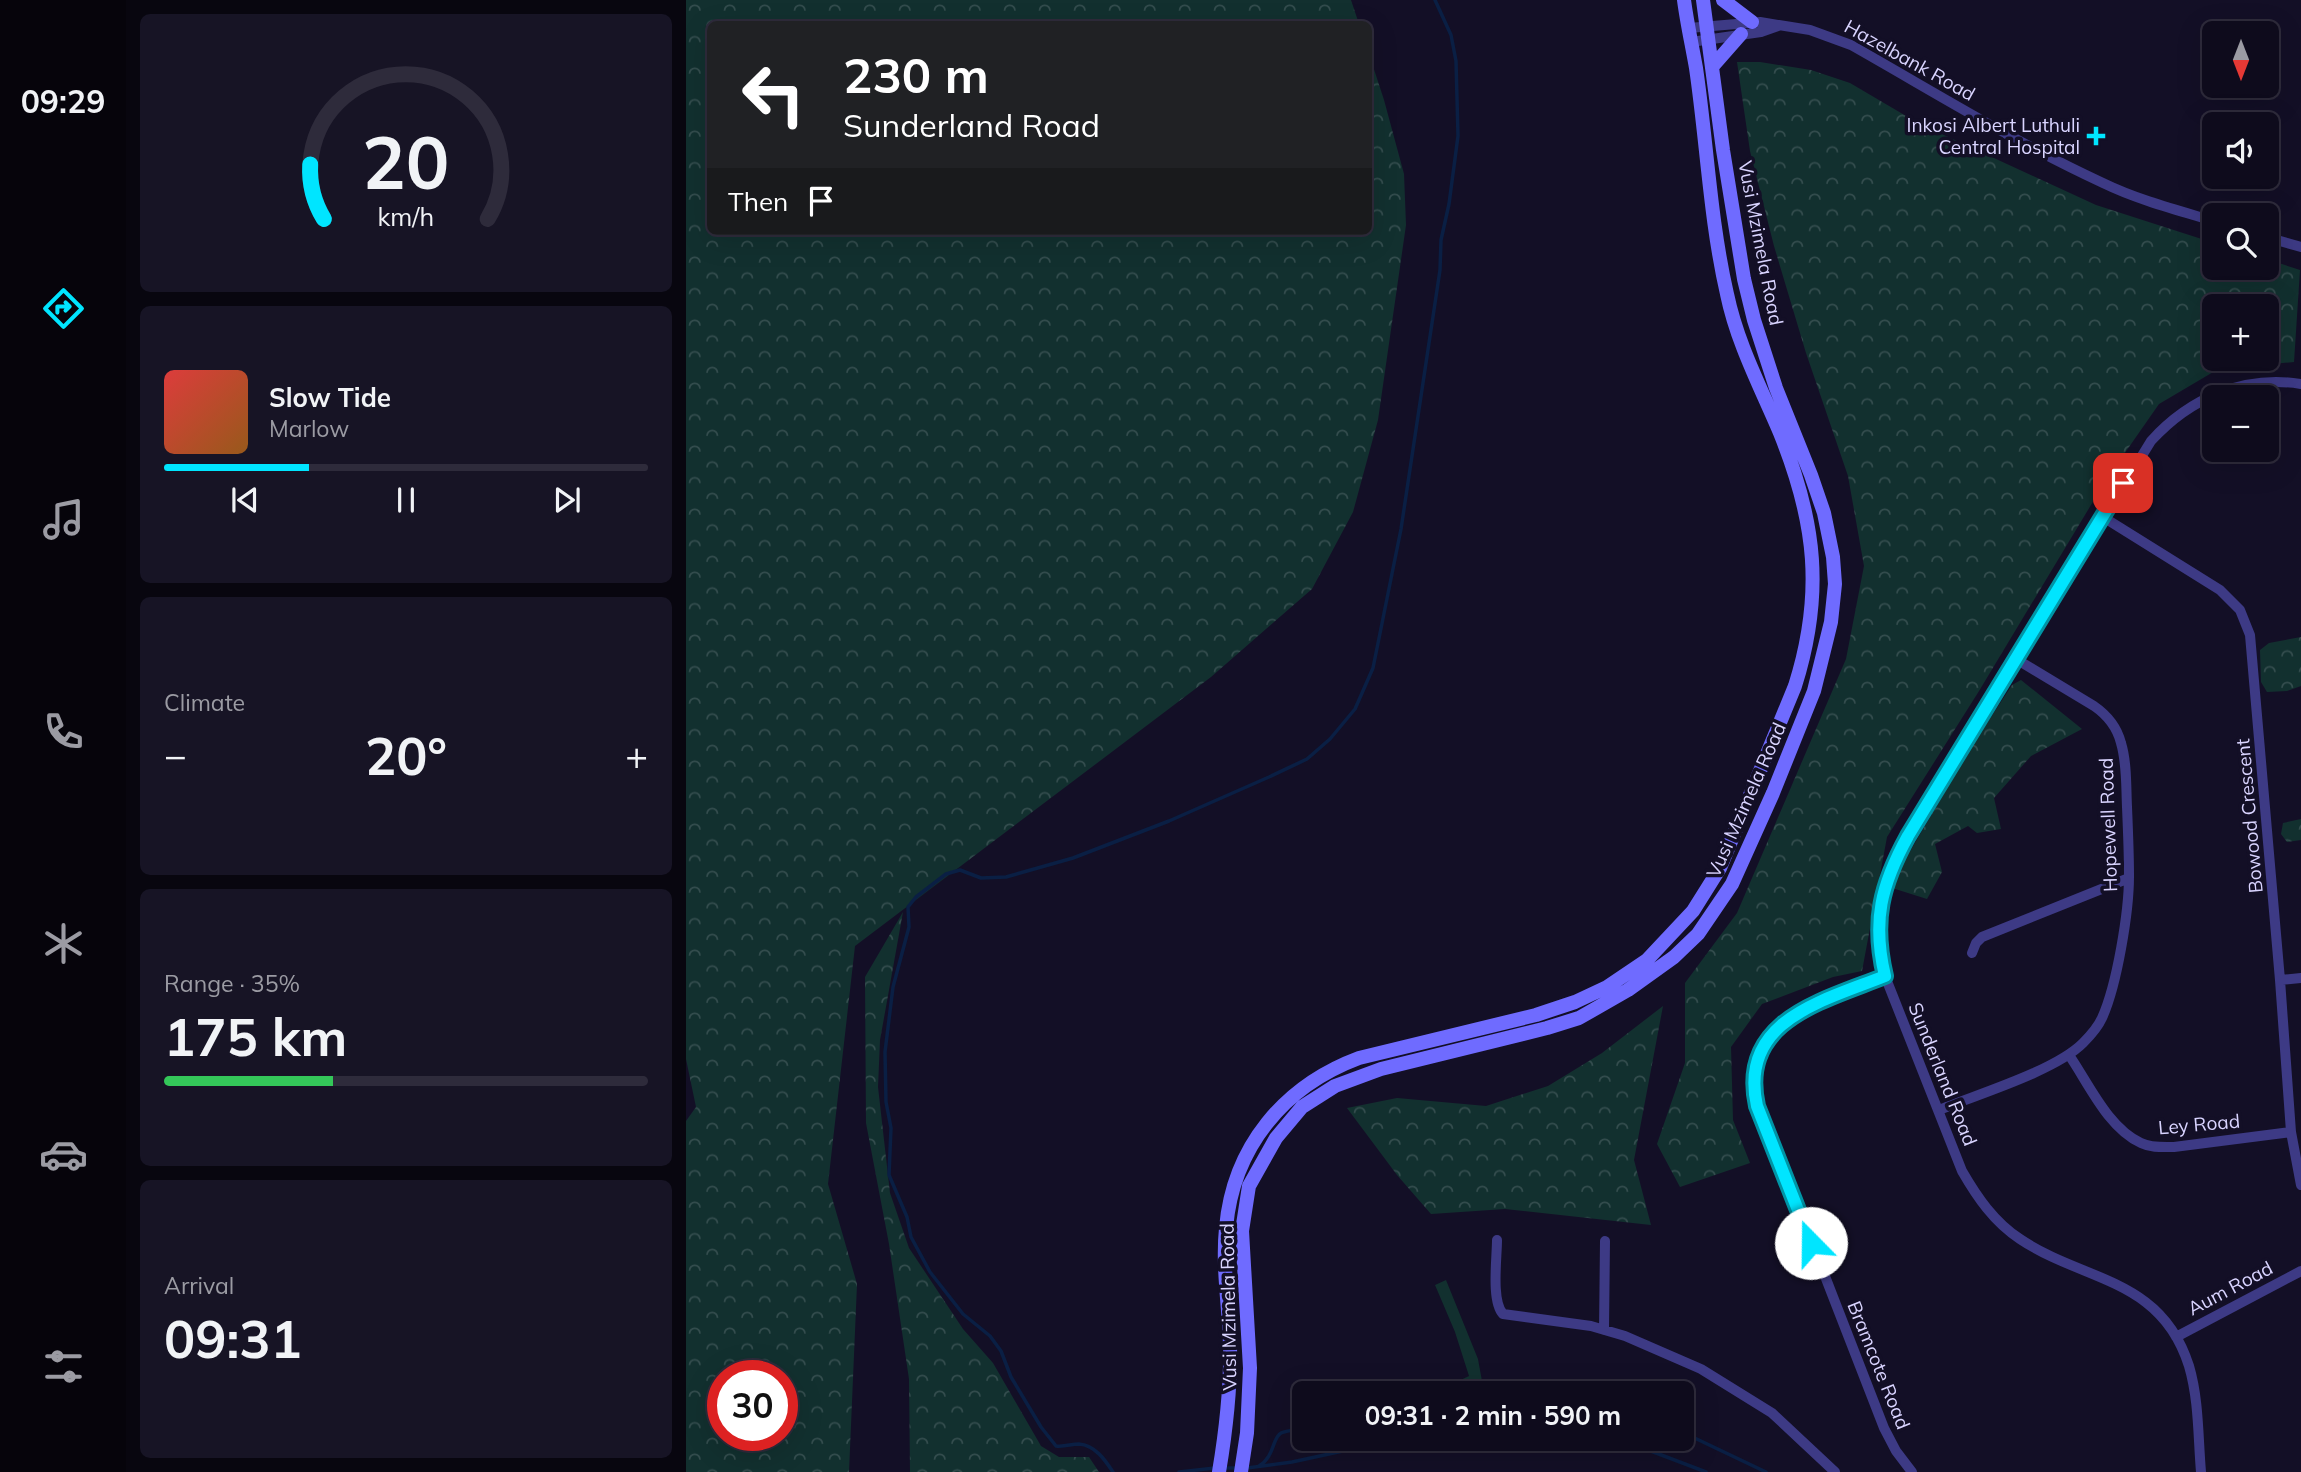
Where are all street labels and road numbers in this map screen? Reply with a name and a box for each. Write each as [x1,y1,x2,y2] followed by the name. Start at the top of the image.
[1840,14,1980,106] street label: Hazelbank Road
[1733,159,1789,327] street label: Vusi Mzimela Road
[1701,719,1791,881] street label: Vusi Mzimela Road
[2230,737,2268,894] street label: Bowood Crescent
[2094,757,2122,893] street label: Hopewell Road
[1903,999,1983,1149] street label: Sunderland Road
[2157,1108,2241,1140] street label: Ley Road
[1215,1223,1241,1391] street label: Vusi Mzimela Road
[2183,1256,2277,1320] street label: Aum Road
[1842,1297,1916,1433] street label: Bramcote Road

